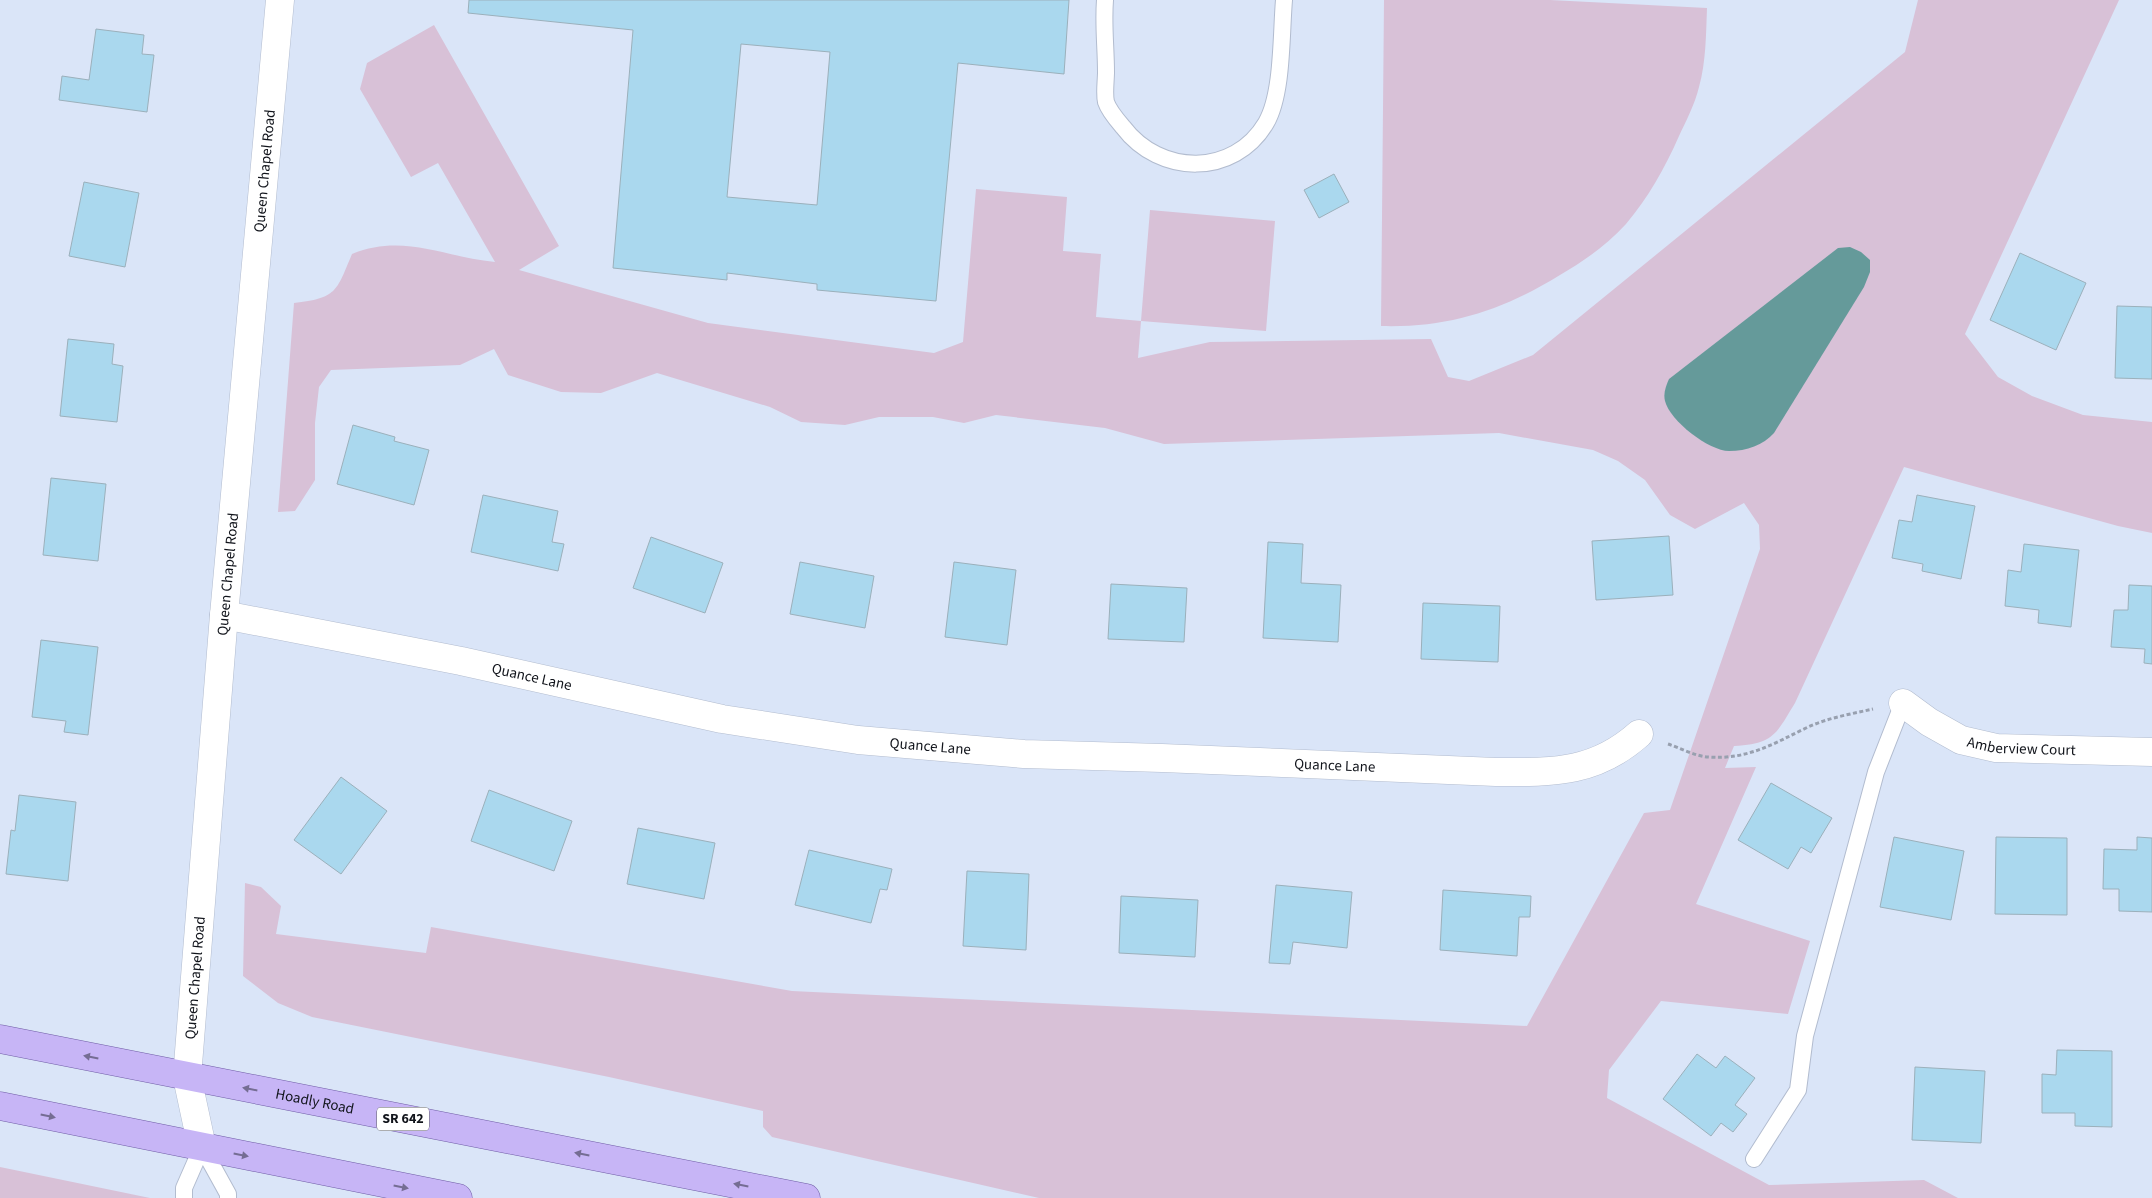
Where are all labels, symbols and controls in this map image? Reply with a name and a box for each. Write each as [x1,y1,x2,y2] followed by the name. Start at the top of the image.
[248,108,280,233] street label: Queen Chapel Road
[212,512,244,637] street label: Queen Chapel Road
[490,658,574,696] street label: Quance Lane
[1965,731,2076,761] street label: Amberview Court
[889,732,972,760] street label: Quance Lane
[1294,753,1376,777] street label: Quance Lane
[180,916,210,1040] street label: Queen Chapel Road
[83,1053,99,1061] one-way arrow
[274,1083,356,1119] street label: Hoadly Road
[243,1085,258,1093] one-way arrow
[377,1108,429,1130] road number: SR 642
[40,1112,56,1120] one-way arrow
[574,1150,589,1158] one-way arrow
[234,1151,249,1159] one-way arrow
[733,1181,749,1189] one-way arrow
[393,1183,409,1191] one-way arrow

